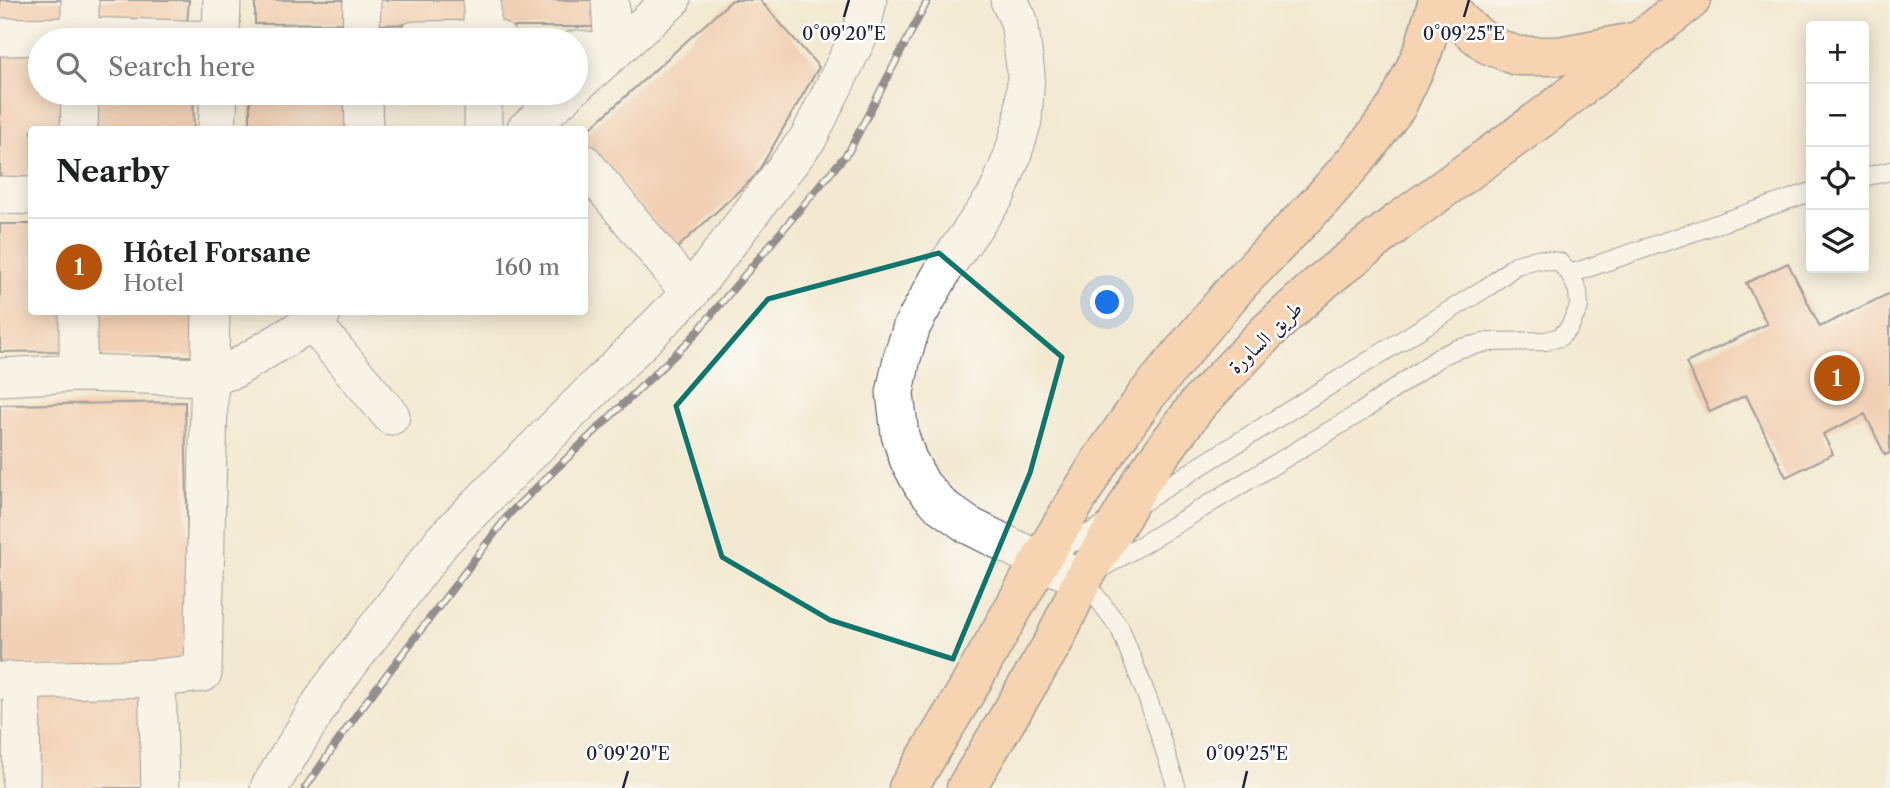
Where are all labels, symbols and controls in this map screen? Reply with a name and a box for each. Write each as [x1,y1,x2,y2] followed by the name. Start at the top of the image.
[1806,21,1869,273] map controls
[1806,21,1869,84] button: +
[802,23,886,45] text: 0°09'20"E
[1423,23,1505,45] text: 0°09'25"E
[28,28,588,105] search box
[52,48,90,86] icon: search
[108,51,255,83] text: Search here
[1806,84,1869,147] button: −
[1806,147,1869,210] button: locate
[56,153,169,190] text: Nearby
[1806,210,1869,273] button: layers
[123,237,311,269] text: Hôtel Forsane
[74,253,84,281] text: 1
[495,253,560,281] text: 160 m
[123,269,184,297] text: Hotel
[1090,285,1124,319] your location
[1223,296,1308,379] street label: طريق الساورة
[1814,352,1860,404] pin: 1
[586,743,670,765] text: 0°09'20"E
[1206,743,1288,765] text: 0°09'25"E

